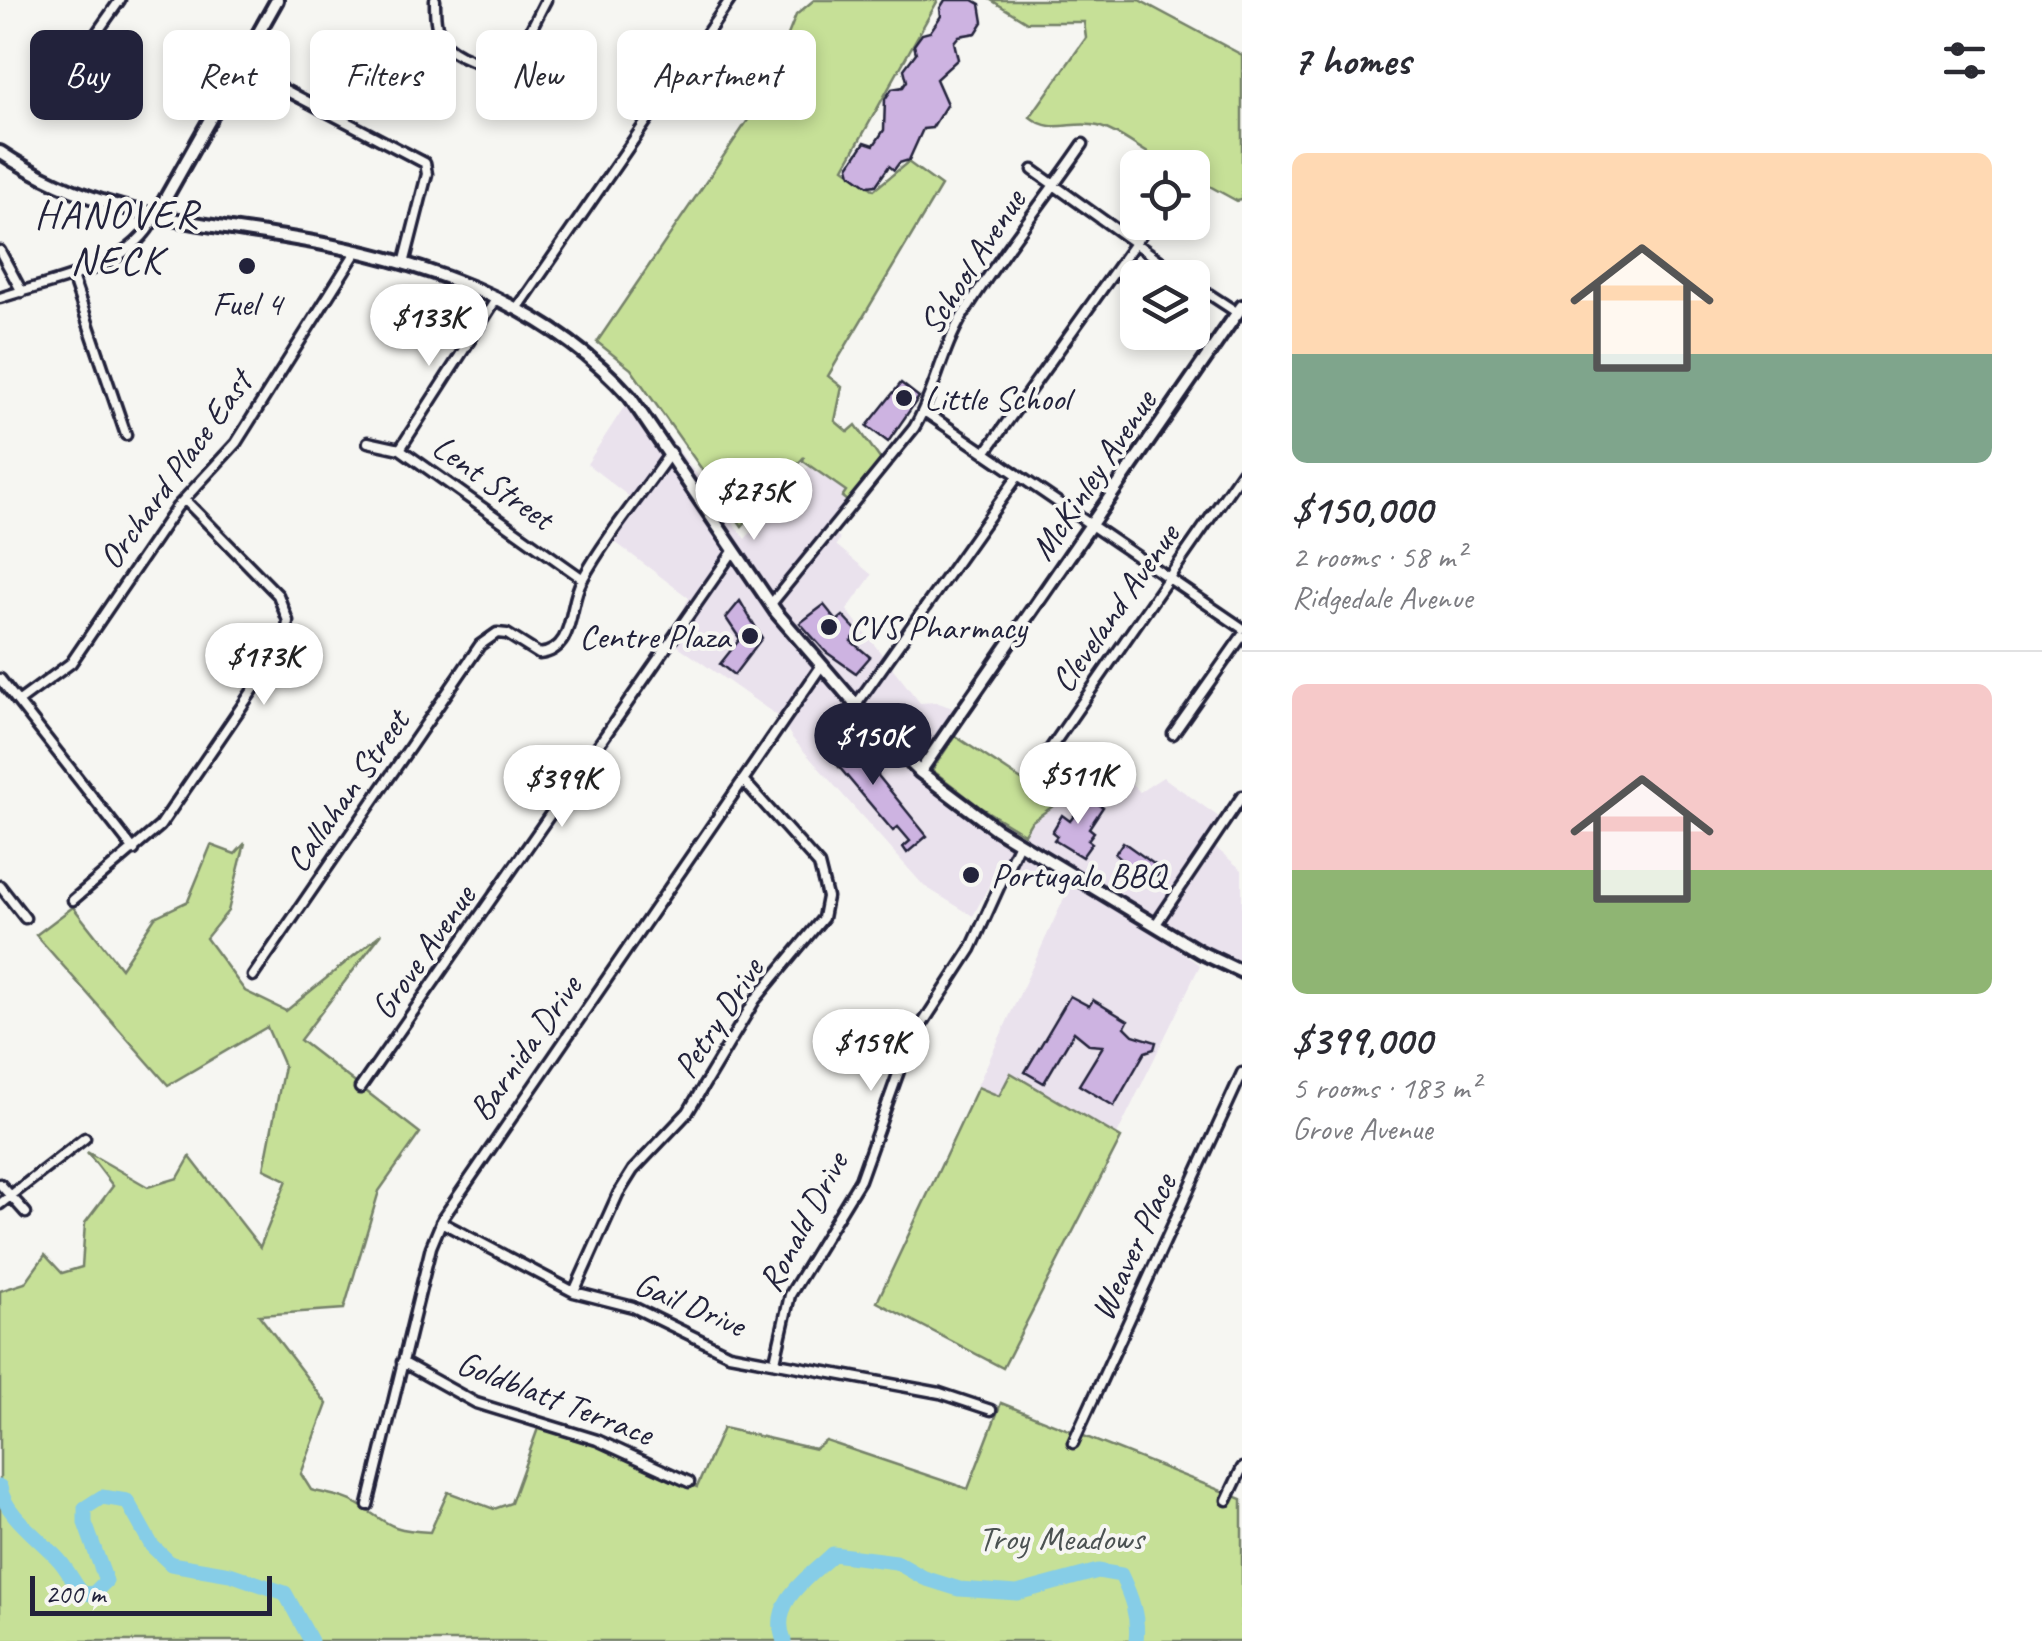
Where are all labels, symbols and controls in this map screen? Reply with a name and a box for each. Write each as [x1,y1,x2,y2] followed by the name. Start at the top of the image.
[30,30,143,120] chip: Buy
[163,30,290,120] chip: Rent
[310,30,456,120] chip: Filters
[476,30,597,120] chip: New
[617,30,816,120] chip: Apartment
[1937,33,1992,88] icon: filters
[1292,34,1410,87] text: 7 homes
[1120,150,1210,350] map controls
[1120,150,1210,240] button: locate
[908,179,1037,343] street label: School Avenue
[35,189,201,285] district label: HANOVER NECK
[1552,218,1732,398] icon: home
[236,255,258,277] marker: Fuel 4
[1120,260,1210,350] button: layers
[212,281,285,326] place label: Fuel 4
[359,284,499,369] pin: $133K
[392,296,466,337] text: $133K
[88,359,265,578] street label: Orchard Place East
[924,376,1076,421] place label: Little School
[1020,379,1168,569] street label: McKinley Avenue
[893,387,915,409] marker: Little School
[424,424,565,542] street label: Lent Street
[684,458,824,543] pin: $275K
[717,470,791,511] text: $275K
[1292,483,1432,536] text: $150,000
[1040,513,1191,701] street label: Cleveland Avenue
[1292,536,1465,577] text: 2 rooms · 58 m²
[1292,577,1472,618] text: Ridgedale Avenue
[849,605,1029,650] place label: CVS Pharmacy
[579,614,733,659] place label: Centre Plaza
[818,616,840,638] marker: CVS Pharmacy
[194,623,334,708] pin: $173K
[739,625,761,647] marker: Centre Plaza
[227,635,301,676] text: $173K
[275,698,421,881] street label: Callahan Street
[803,703,943,788] pin: $150K
[836,715,910,756] text: $150K
[1008,742,1148,827] pin: $511K
[492,745,632,830] pin: $399K
[1552,749,1732,929] icon: home
[1041,754,1115,795] text: $511K
[525,757,599,798] text: $399K
[991,853,1168,898] place label: Portugalo BBQ
[960,864,982,886] marker: Portugalo BBQ
[360,874,487,1028] street label: Grove Avenue
[663,947,775,1086] street label: Petry Drive
[458,964,593,1130] street label: Barnida Drive
[801,1009,941,1094] pin: $159K
[1292,1014,1432,1067] text: $399,000
[835,1021,907,1062] text: $159K
[1292,1067,1479,1108] text: 5 rooms · 183 m²
[1292,1108,1433,1149] text: Grove Avenue
[748,1142,860,1299] street label: Ronald Drive
[1080,1164,1188,1327] street label: Weaver Place
[628,1261,754,1348] street label: Gail Drive
[451,1340,662,1457] street label: Goldblatt Terrace
[978,1516,1147,1561] park label: Troy Meadows
[30,1571,272,1616] scale bar
[45,1576,105,1611] text: 200 m

